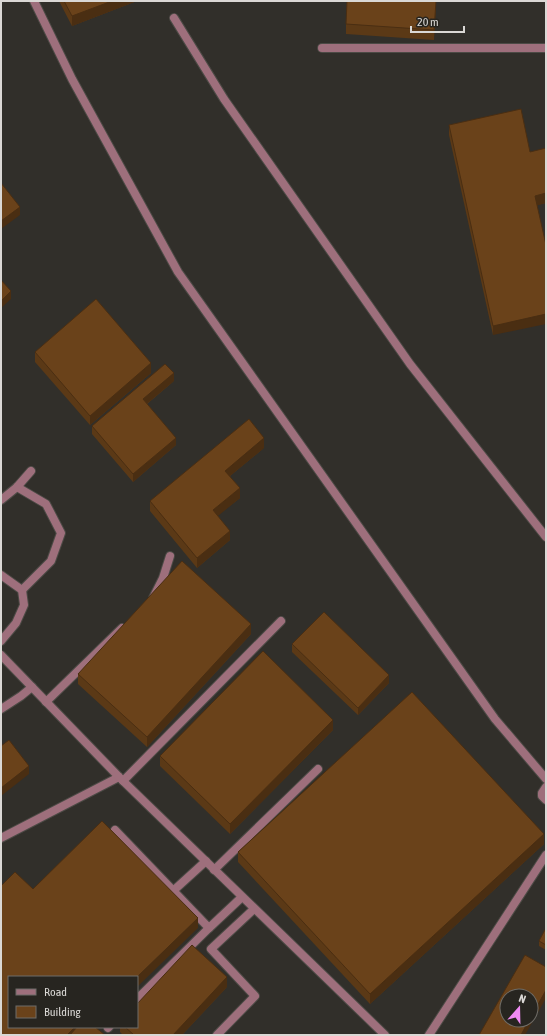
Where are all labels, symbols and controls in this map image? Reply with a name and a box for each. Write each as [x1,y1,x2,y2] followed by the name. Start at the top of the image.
[411,8,464,34] scale bar
[417,15,439,29] text: 20 m
[8,976,138,1028] legend
[44,985,67,999] text: Road
[499,988,539,1028] north arrow
[517,992,528,1005] text: N
[44,1005,82,1019] text: Building

